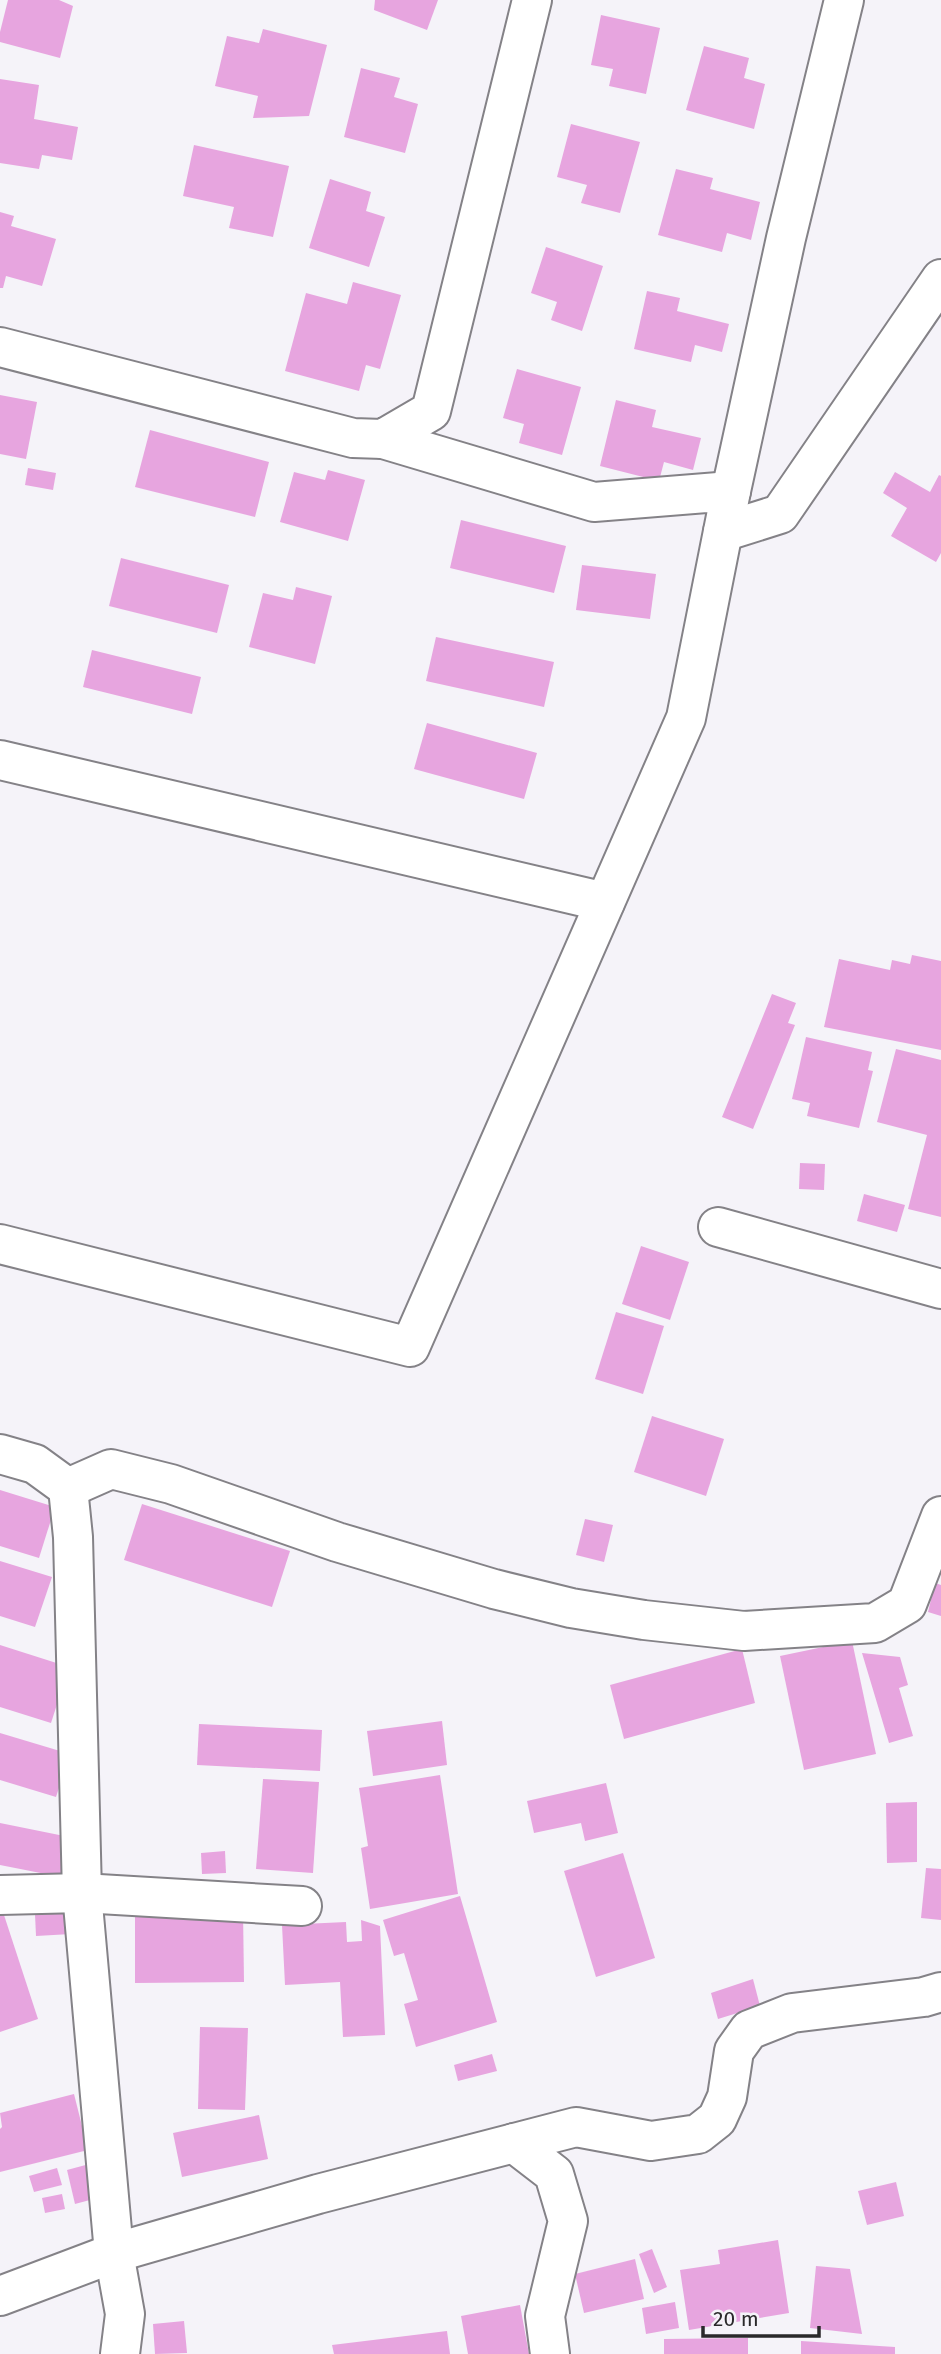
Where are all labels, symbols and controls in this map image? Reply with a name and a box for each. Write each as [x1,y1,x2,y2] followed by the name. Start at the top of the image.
[703,2294,818,2338] scale bar
[713,2306,759,2332] text: 20 m

